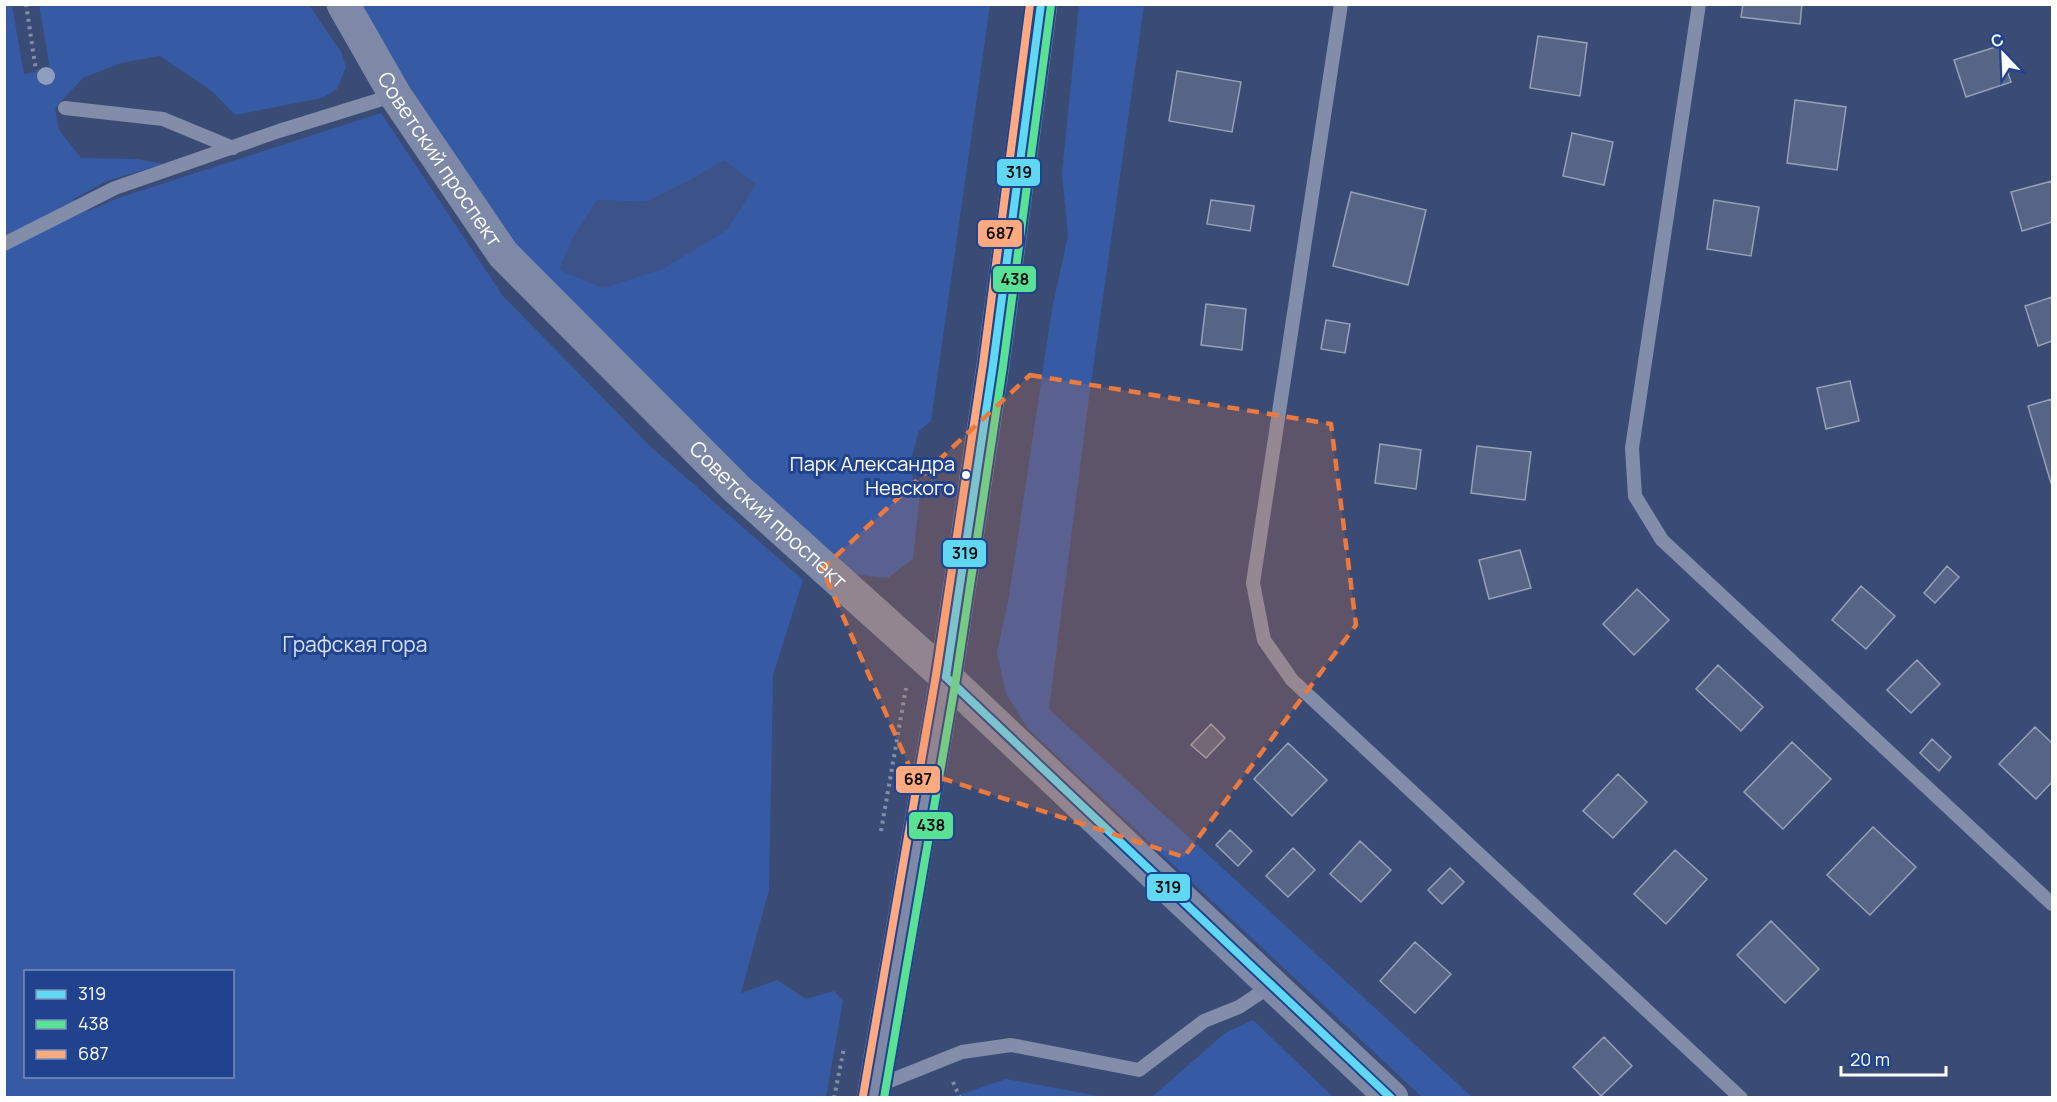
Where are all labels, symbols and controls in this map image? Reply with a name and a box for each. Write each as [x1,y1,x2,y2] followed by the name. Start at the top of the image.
[1973,24,2033,84] north arrow
[1987,28,2007,53] text: С
[372,66,509,252] street label: Советский проспект
[996,158,1041,187] line badge: 319
[1006,161,1032,183] text: 319
[977,219,1023,248] line badge: 687
[986,222,1014,244] text: 687
[992,265,1037,293] line badge: 438
[1001,268,1029,290] text: 438
[684,434,854,594] street label: Советский проспект
[790,450,955,501] place label: Парк Александра Невского
[960,469,972,481] marker: Парк Александра Невского
[942,539,987,568] line badge: 319
[952,542,978,564] text: 319
[283,630,427,658] park label: Графская гора
[895,765,941,794] line badge: 687
[904,768,932,790] text: 687
[908,811,954,840] line badge: 438
[917,814,945,836] text: 438
[1146,873,1191,902] line badge: 319
[1155,876,1181,898] text: 319
[24,970,234,1078] legend
[78,981,106,1005] text: 319
[78,1011,109,1035] text: 438
[1841,1039,1946,1077] scale bar
[78,1041,109,1065] text: 687
[1850,1047,1890,1071] text: 20 m

